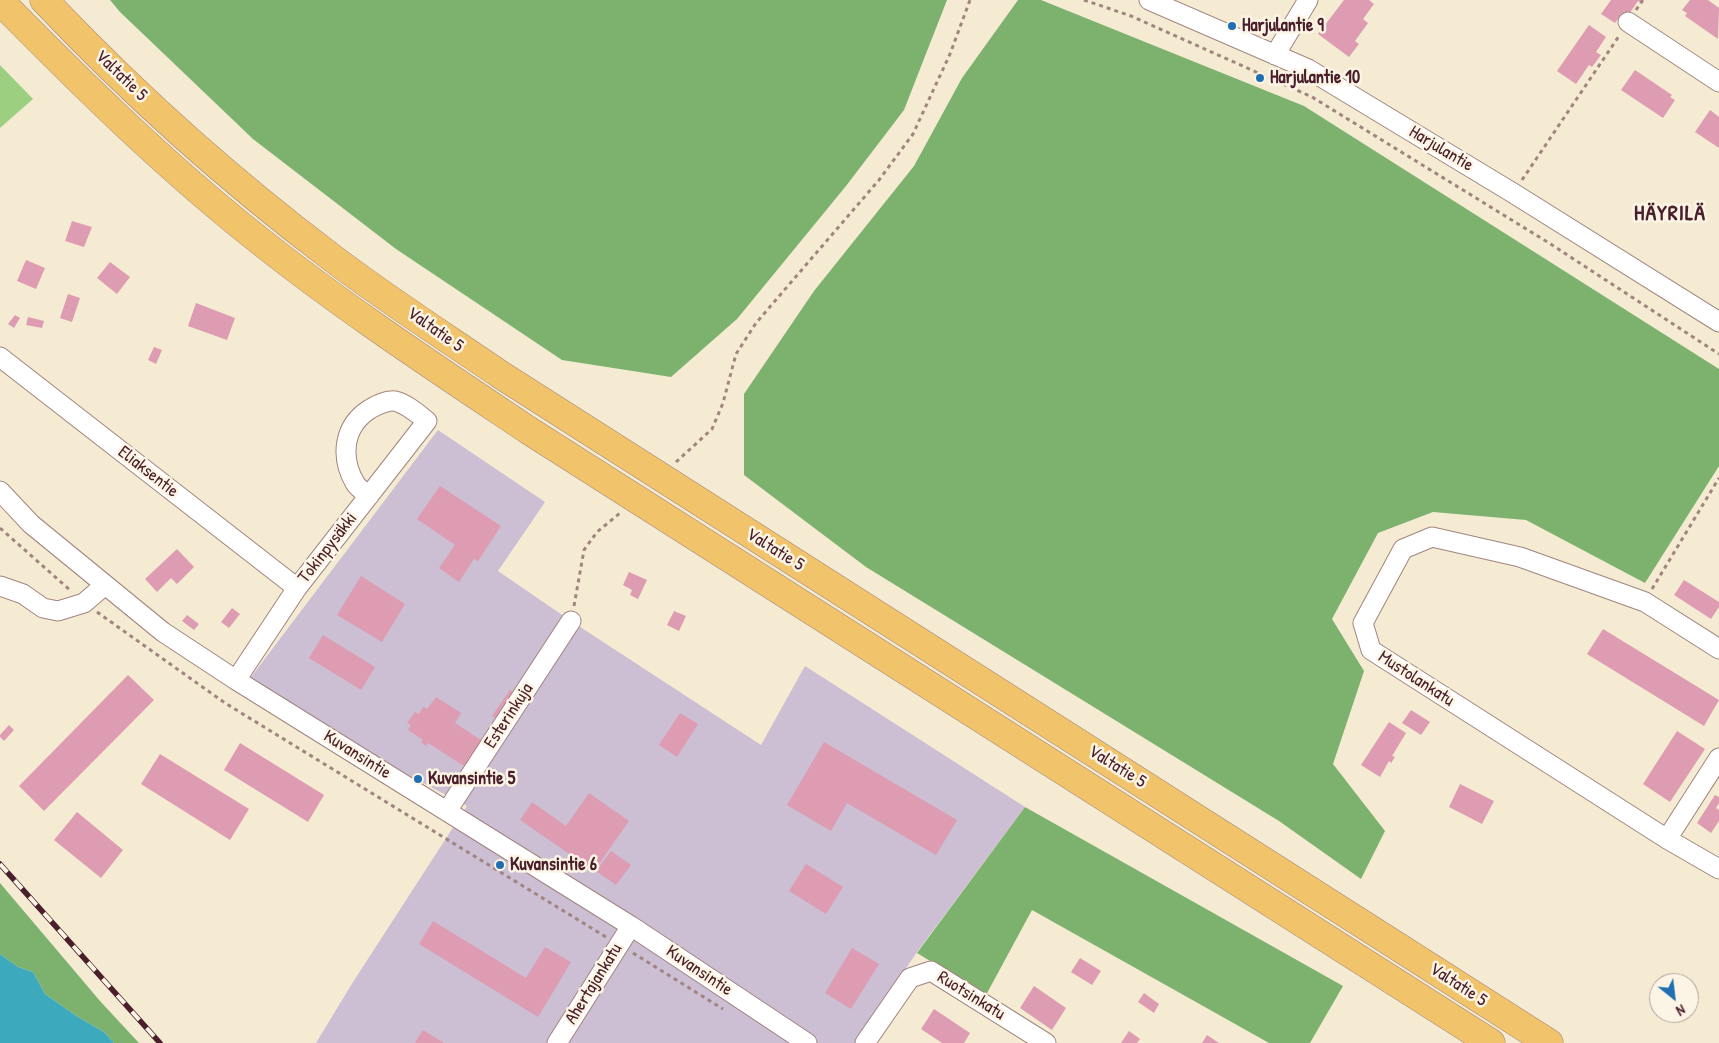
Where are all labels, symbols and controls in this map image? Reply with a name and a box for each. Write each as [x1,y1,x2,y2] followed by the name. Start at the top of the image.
[1242,15,1324,37] place label: Harjulantie 9
[1226,20,1238,32] marker: Harjulantie 9
[90,46,152,106] street label: Valtatie 5
[1270,67,1360,89] place label: Harjulantie 10
[1254,72,1266,84] marker: Harjulantie 10
[1405,121,1477,177] street label: Harjulantie
[1633,201,1707,227] district label: HÄYRILÄ
[402,303,468,357] street label: Valtatie 5
[113,442,183,502] street label: Eliaksentie
[294,508,362,588] street label: Tokinpysäkki
[742,524,808,576] street label: Valtatie 5
[1374,646,1458,712] street label: Mustolankatu
[480,679,538,753] street label: Esterinkuja
[319,726,395,784] street label: Kuvansintie
[1084,741,1150,793] street label: Valtatie 5
[428,768,515,790] place label: Kuvansintie 5
[412,773,424,785] marker: Kuvansintie 5
[510,854,597,876] place label: Kuvansintie 6
[494,859,506,871] marker: Kuvansintie 6
[561,940,627,1028] street label: Ahertajankatu
[662,941,736,1001] street label: Kuvansintie
[1425,958,1491,1012] street label: Valtatie 5
[933,967,1009,1025] street label: Ruotsinkatu
[1649,973,1699,1023] north arrow
[1673,1001,1689,1021] text: N

